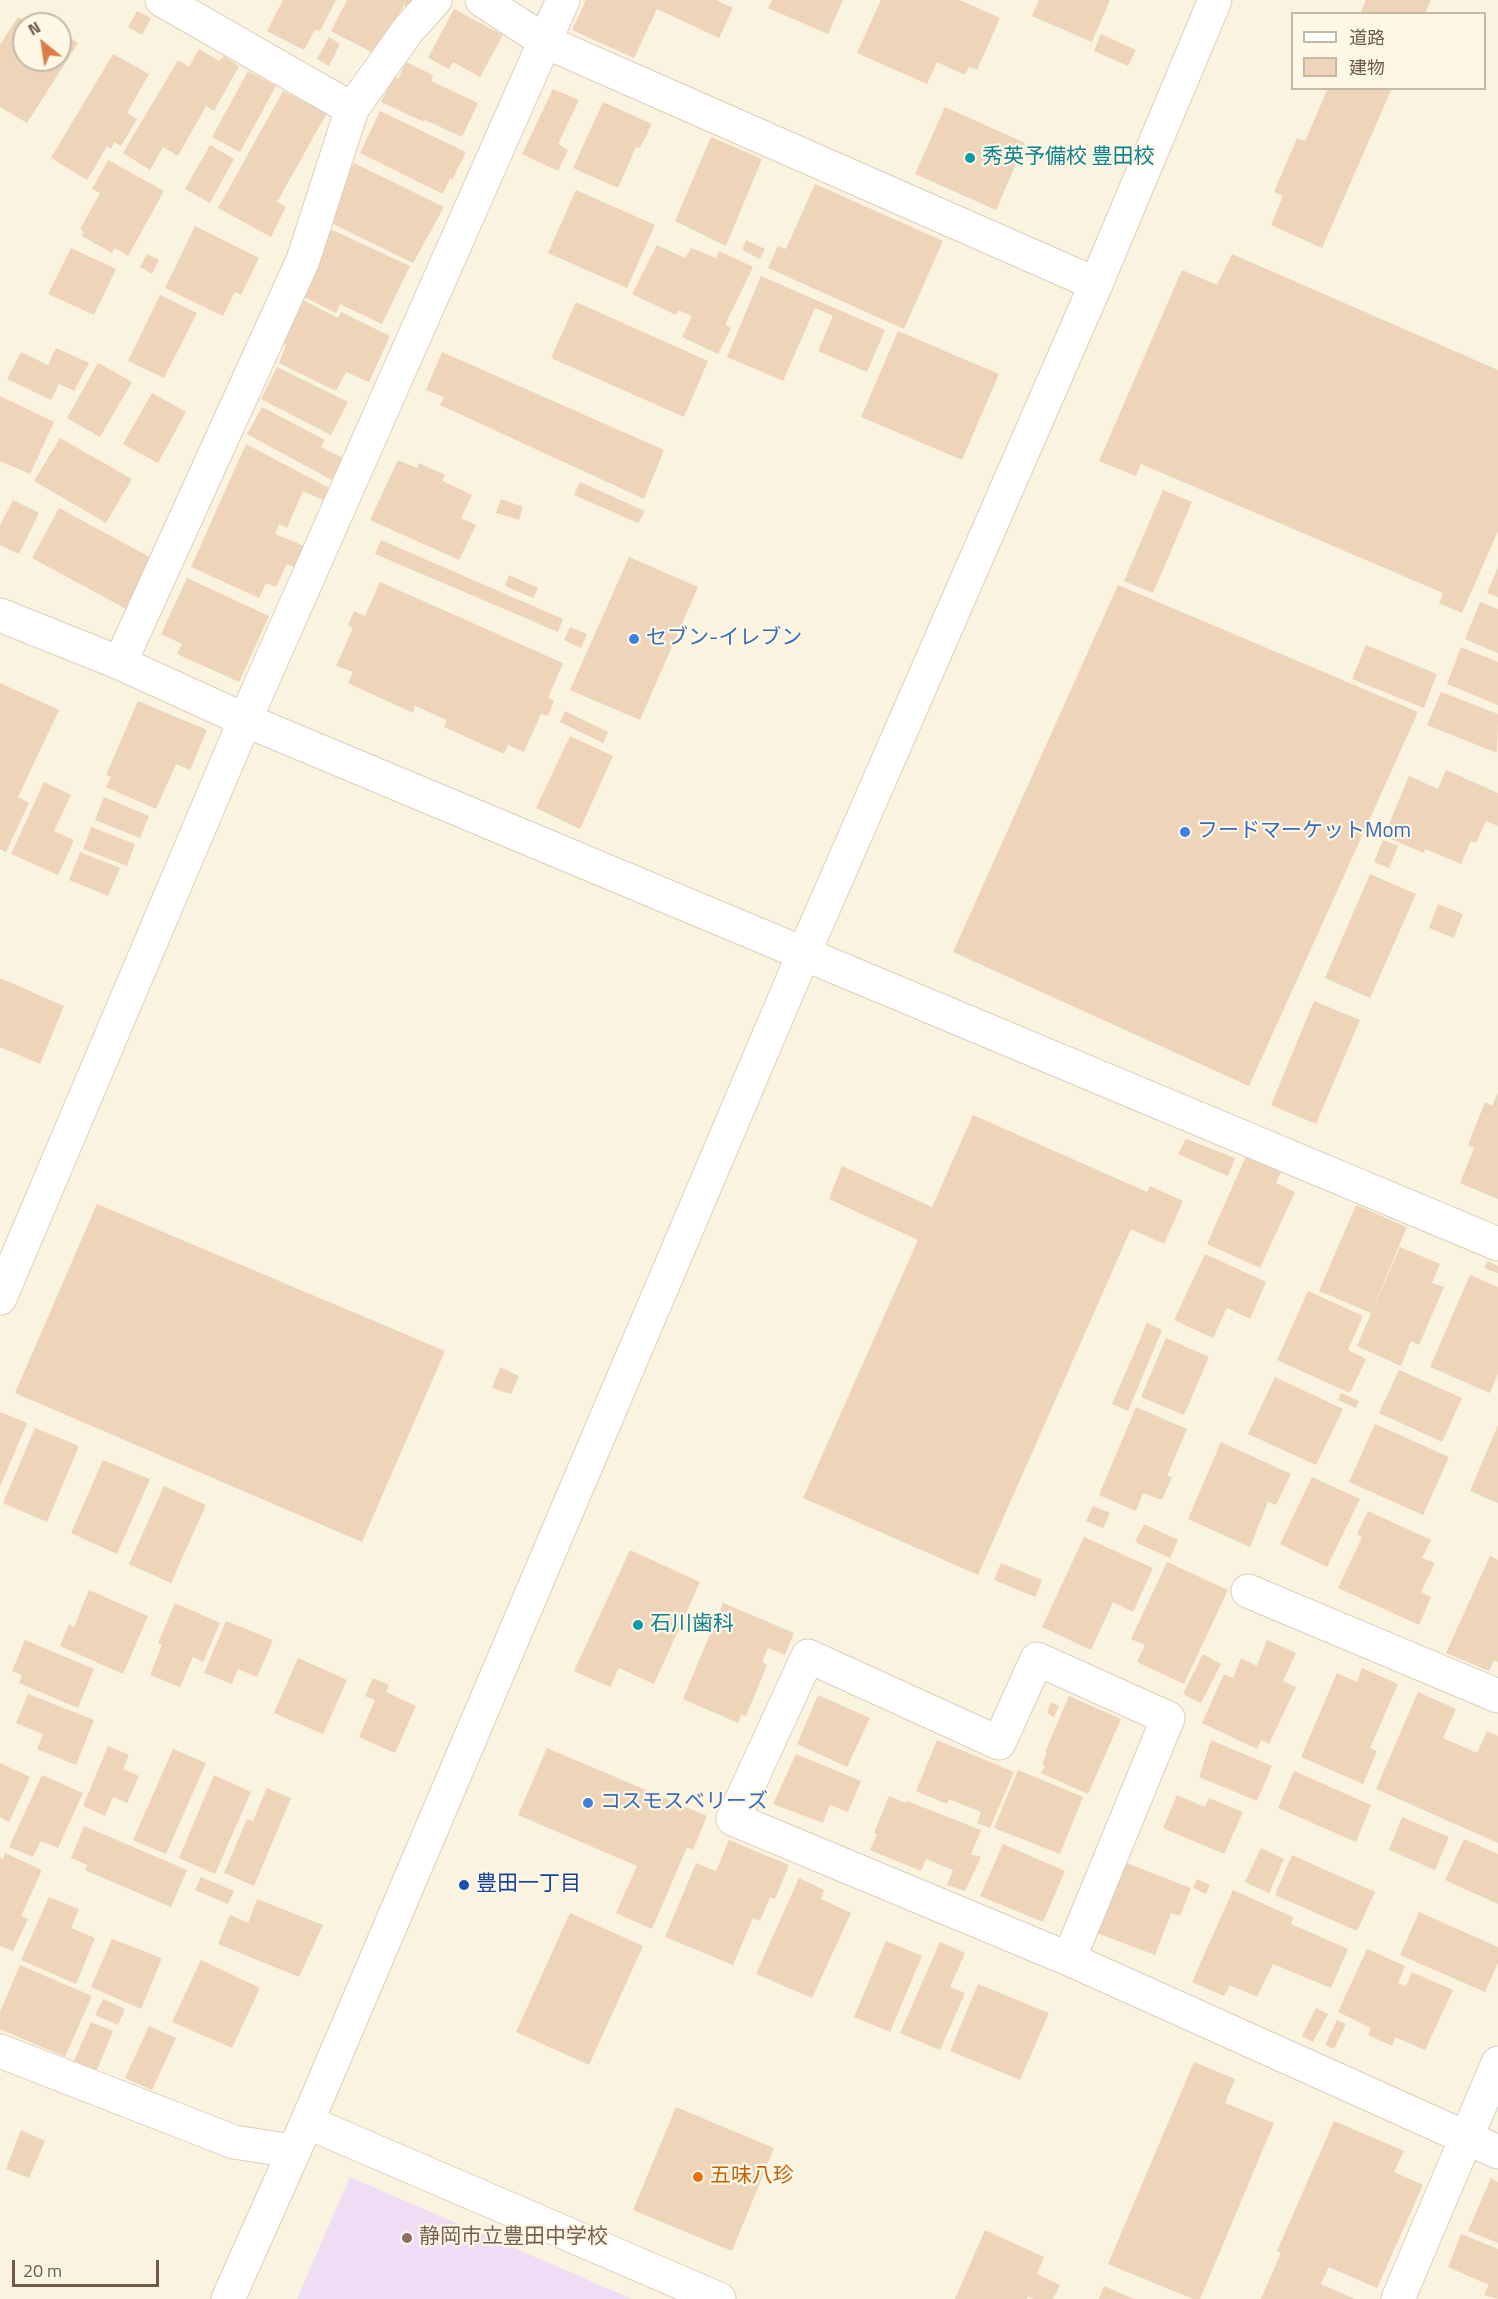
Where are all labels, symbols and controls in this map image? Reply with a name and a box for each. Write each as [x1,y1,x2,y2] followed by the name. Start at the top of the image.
[12,12,72,72] north arrow
[1291,12,1486,90] legend
[23,15,45,41] text: N
[1349,24,1385,51] text: 道路
[1349,54,1385,81] text: 建物
[982,145,1155,171] place label: 秀英予備校 豊田校
[963,151,977,165] marker: 秀英予備校 豊田校
[646,626,802,652] place label: セブン-イレブン
[627,632,641,646] marker: セブン-イレブン
[1197,819,1411,845] place label: フードマーケットMom
[1178,825,1192,839] marker: フードマーケットMom
[650,1612,734,1638] place label: 石川歯科
[631,1618,645,1632] marker: 石川歯科
[600,1790,768,1816] place label: コスモスベリーズ
[581,1796,595,1810] marker: コスモスベリーズ
[476,1872,581,1898] place label: 豊田一丁目
[457,1878,471,1892] marker: 豊田一丁目
[710,2164,794,2190] place label: 五味八珍
[691,2170,705,2184] marker: 五味八珍
[419,2225,608,2251] place label: 静岡市立豊田中学校
[400,2231,414,2245] marker: 静岡市立豊田中学校
[15,2248,162,2286] scale bar
[23,2257,62,2284] text: 20 m

